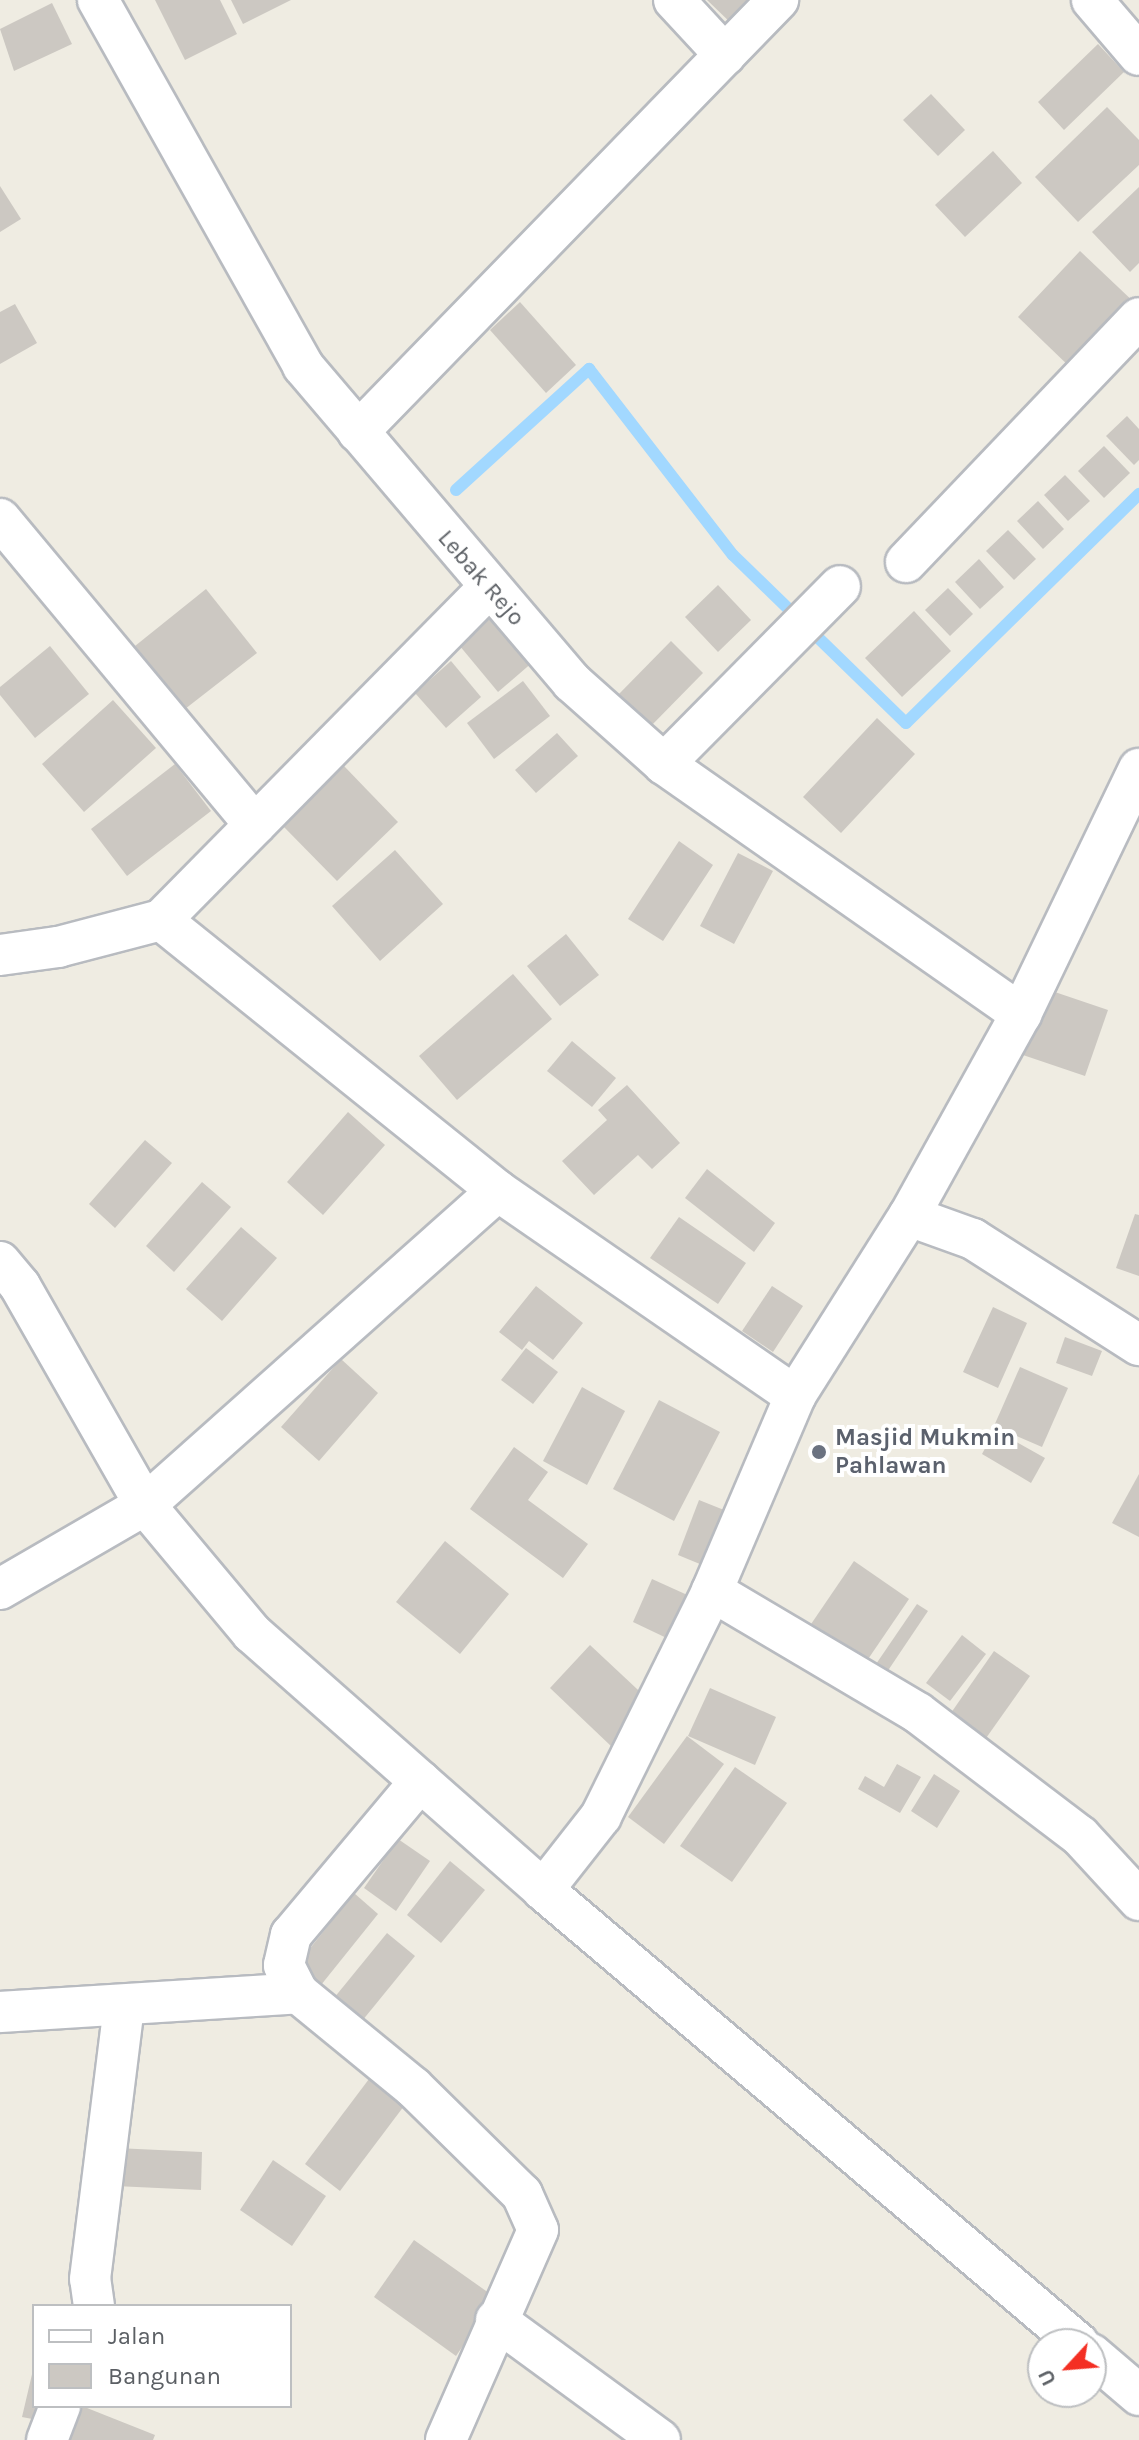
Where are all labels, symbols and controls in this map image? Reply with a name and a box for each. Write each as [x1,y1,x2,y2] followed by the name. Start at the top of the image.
[431,524,531,632] street label: Lebak Rejo
[835,1424,1015,1480] place label: Masjid Mukmin Pahlawan
[810,1443,828,1461] marker: Masjid Mukmin Pahlawan
[32,2304,292,2408] legend
[108,2322,165,2350] text: Jalan
[1027,2328,1107,2408] north arrow
[108,2362,221,2390] text: Bangunan
[1032,2365,1062,2390] text: U

